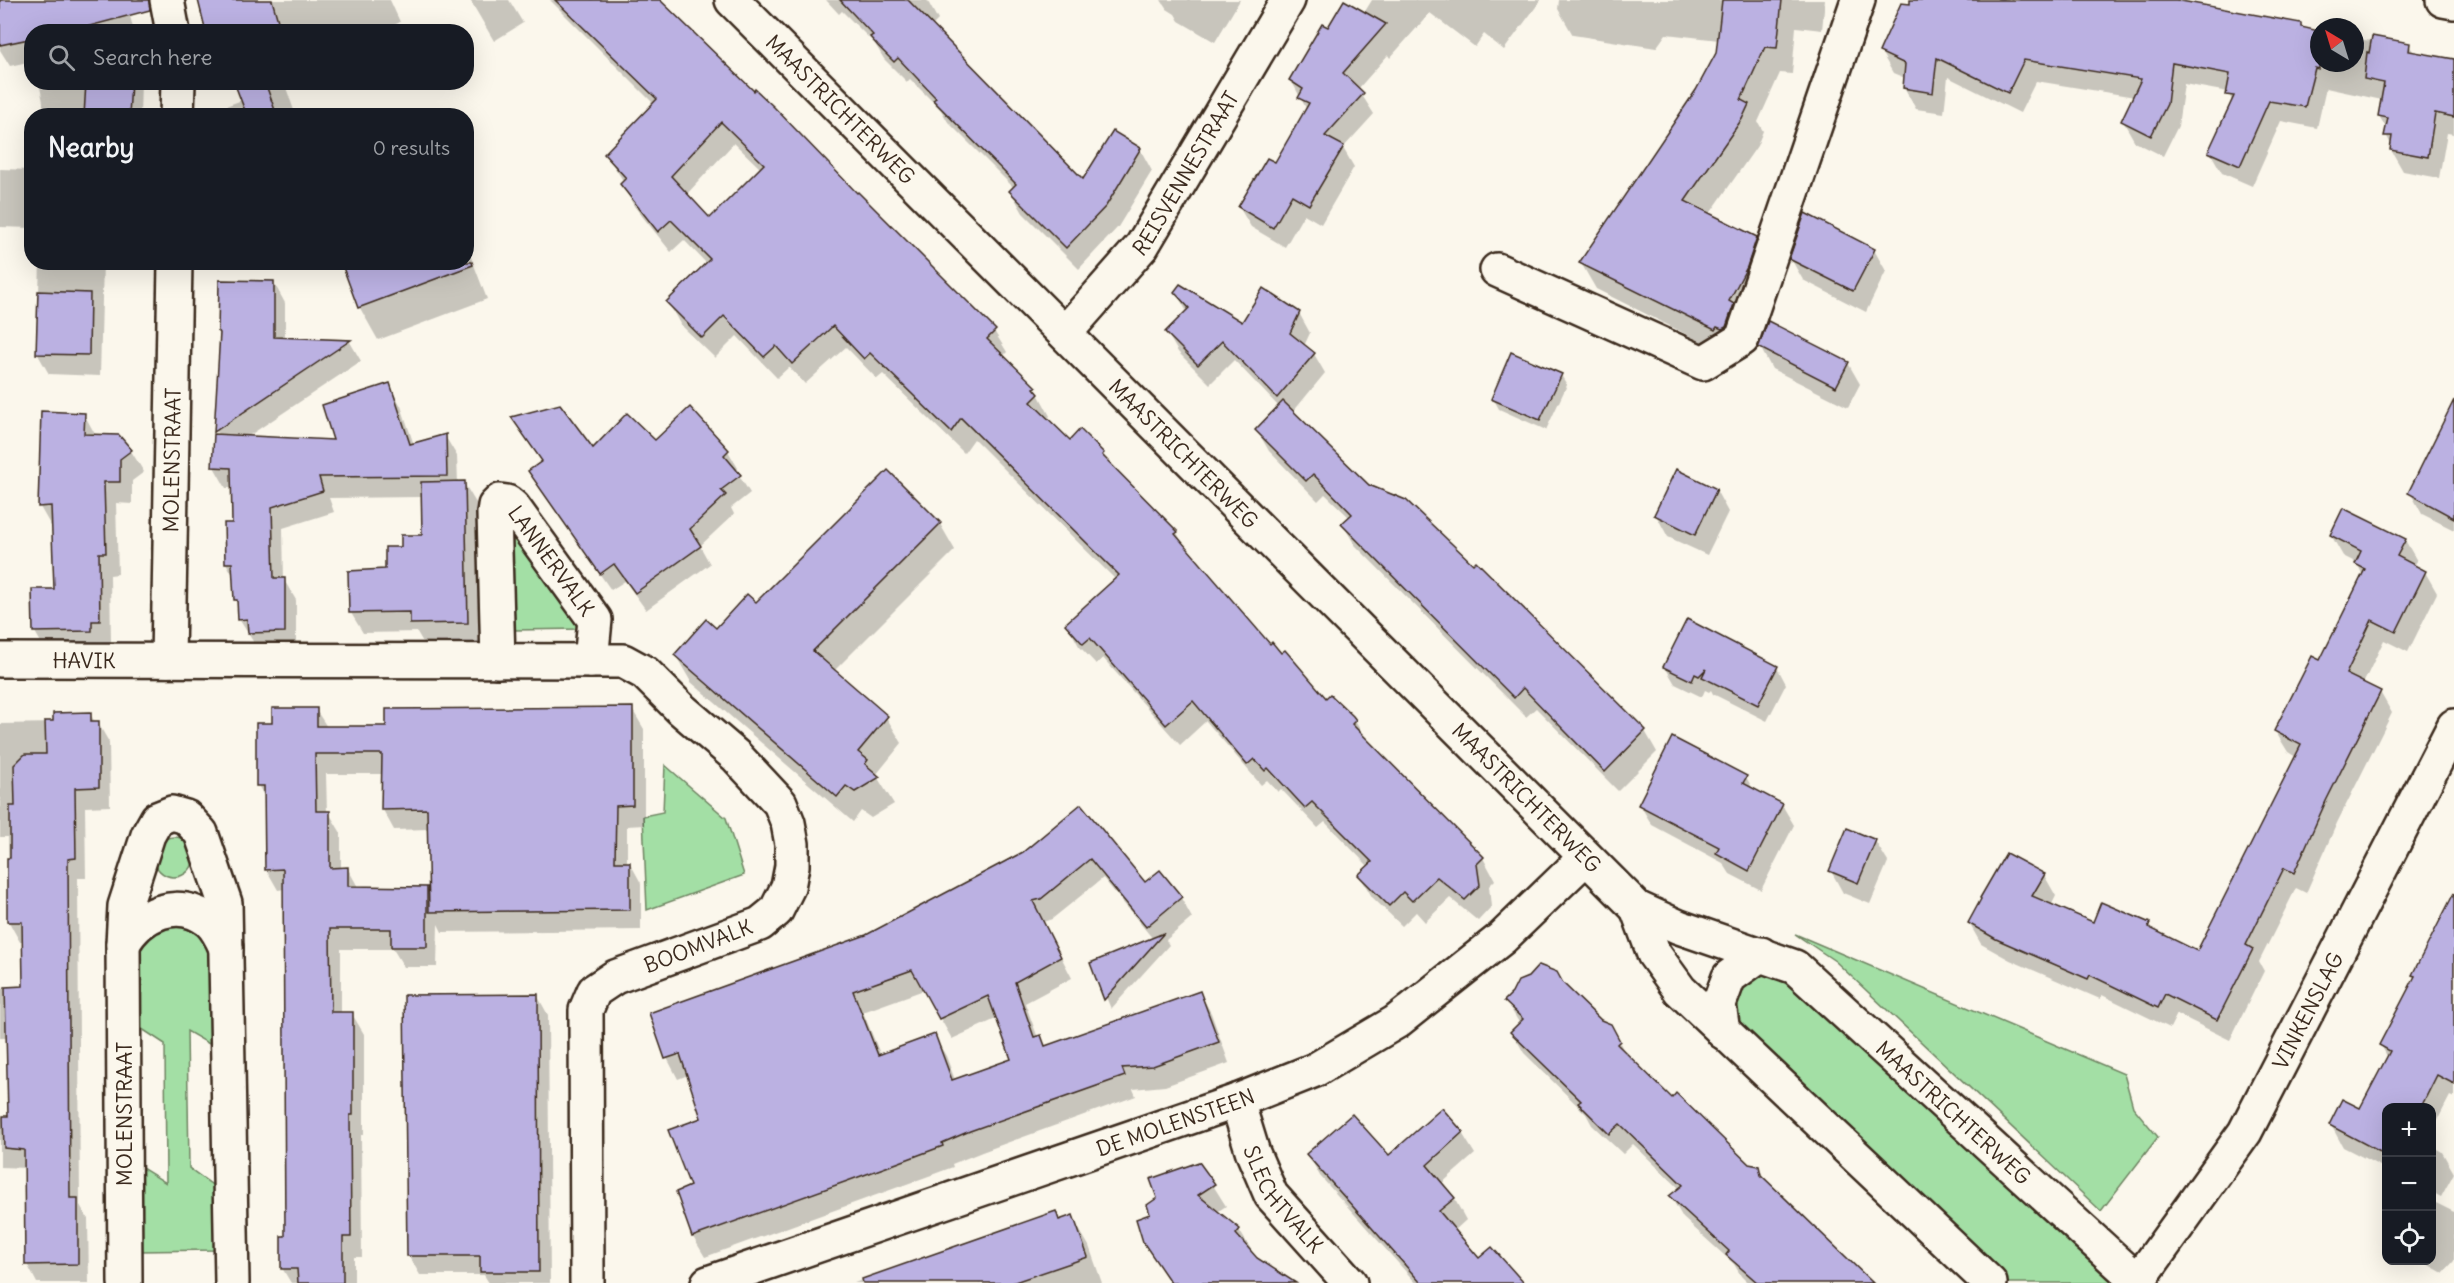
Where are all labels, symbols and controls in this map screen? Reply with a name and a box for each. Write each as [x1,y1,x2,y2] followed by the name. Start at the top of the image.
[2310,18,2364,72] north arrow
[24,24,474,90] search box
[760,29,921,190] street label: MAASTRICHTERWEG
[45,41,78,74] icon: search
[93,43,212,71] text: Search here
[1126,86,1244,261] street label: REISVENNESTRAAT
[48,131,134,164] text: Nearby
[373,135,450,160] text: 0 results
[1103,373,1264,534] street label: MAASTRICHTERWEG
[157,387,186,533] street label: MOLENSTRAAT
[503,500,601,621] street label: LANNERVALK
[52,647,116,674] street label: HAVIK
[1447,717,1607,878] street label: MAASTRICHTERWEG
[640,913,756,979] street label: BOOMVALK
[2266,947,2349,1074] street label: VINKENSLAG
[1871,1035,2037,1190] street label: MAASTRICHTERWEG
[111,1042,138,1186] street label: MOLENSTRAAT
[1092,1082,1258,1162] street label: DE MOLENSTEEN
[2382,1103,2436,1265] map controls
[2382,1103,2436,1157] button: +
[1238,1142,1330,1258] street label: SLECHTVALK
[2382,1157,2436,1211] button: −
[2382,1211,2436,1265] button: locate

